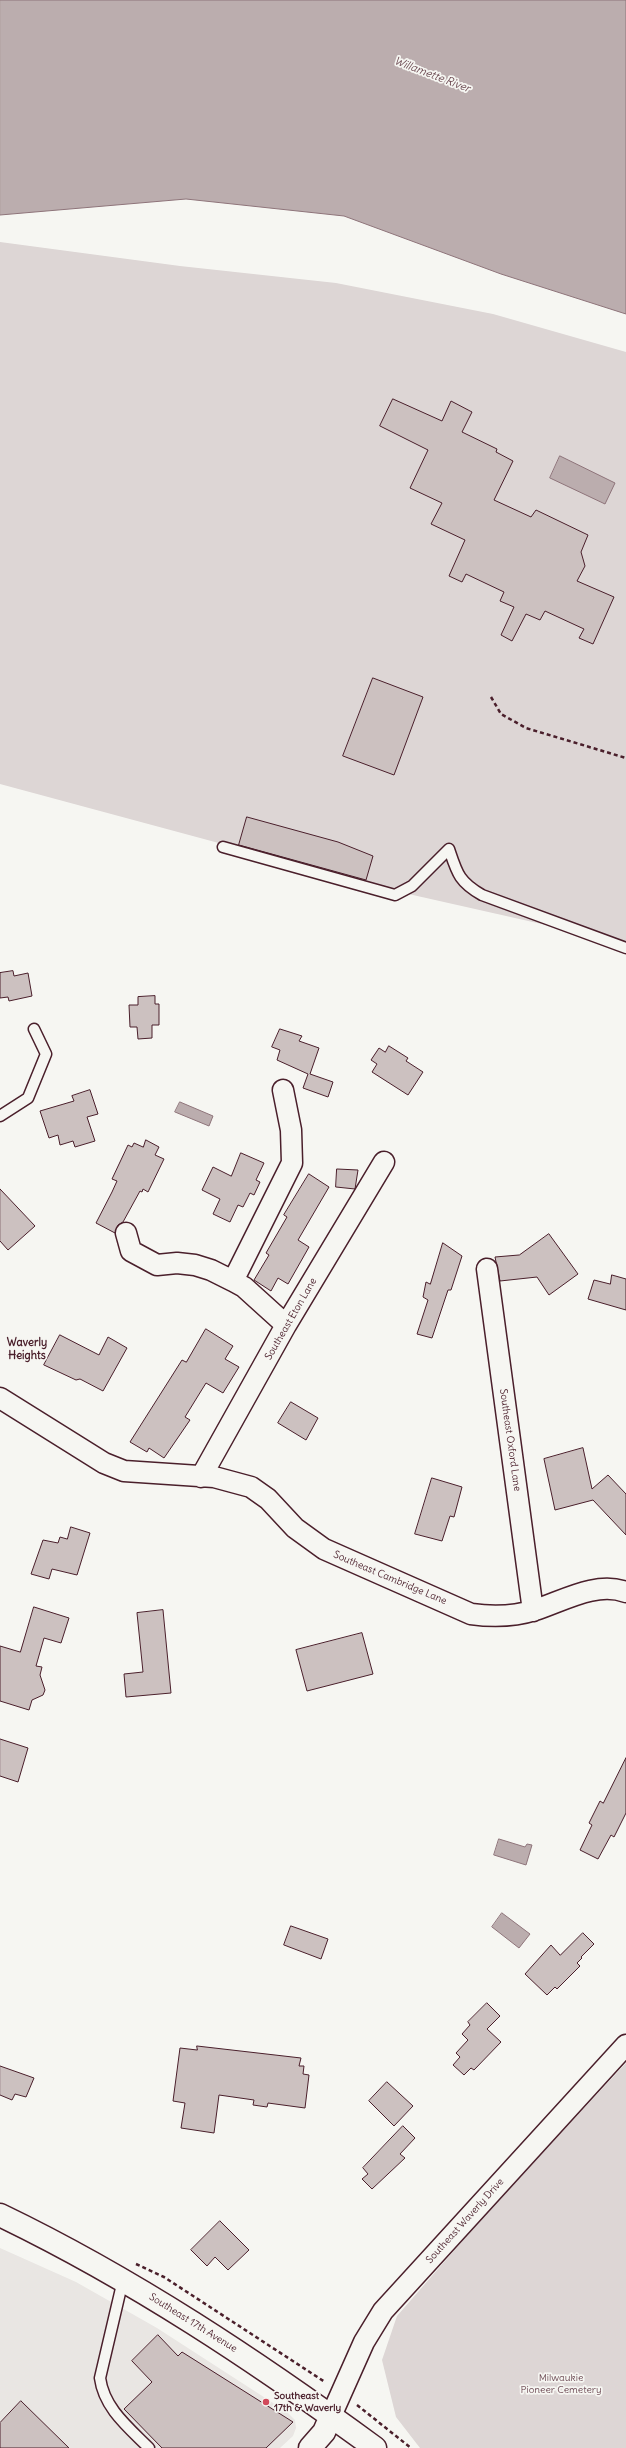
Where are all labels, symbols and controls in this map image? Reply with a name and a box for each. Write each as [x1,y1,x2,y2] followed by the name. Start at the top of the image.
[392,54,472,96] water label: Willamette River
[263,1276,319,1362] street label: Southeast Eton Lane
[7,1336,47,1362] district label: Waverly Heights
[497,1388,523,1492] street label: Southeast Oxford Lane
[332,1549,448,1607] street label: Southeast Cambridge Lane
[424,2176,506,2266] street label: Southeast Waverly Drive
[147,2291,239,2355] street label: Southeast 17th Avenue
[520,2372,602,2396] park label: Milwaukie Pioneer Cemetery
[274,2390,341,2414] place label: Southeast 17th & Waverly
[261,2397,271,2407] marker: Southeast 17th & Waverly

